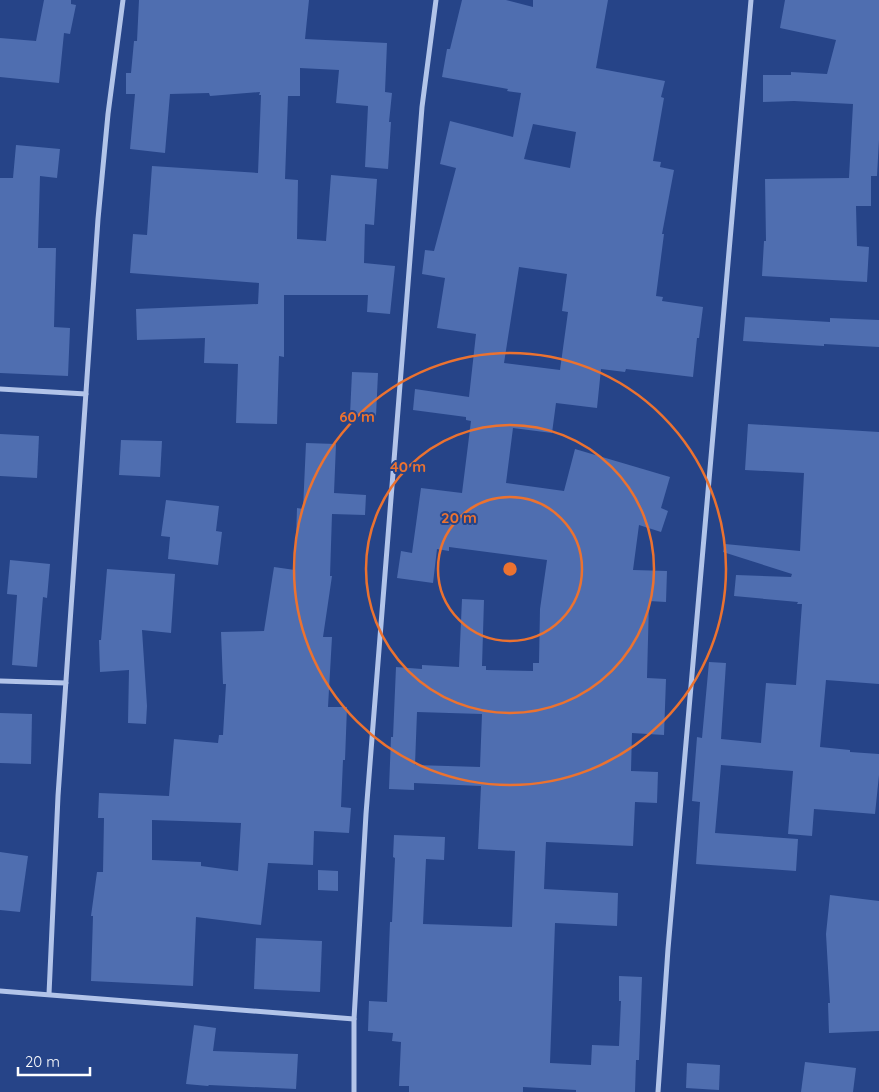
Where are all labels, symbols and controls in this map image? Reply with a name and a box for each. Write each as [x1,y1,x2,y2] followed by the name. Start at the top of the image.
[339,407,375,426] text: 60 m
[390,457,426,476] text: 40 m
[441,508,477,527] text: 20 m
[501,560,519,578] centre of rings
[18,1044,90,1076] scale bar
[25,1052,60,1071] text: 20 m

